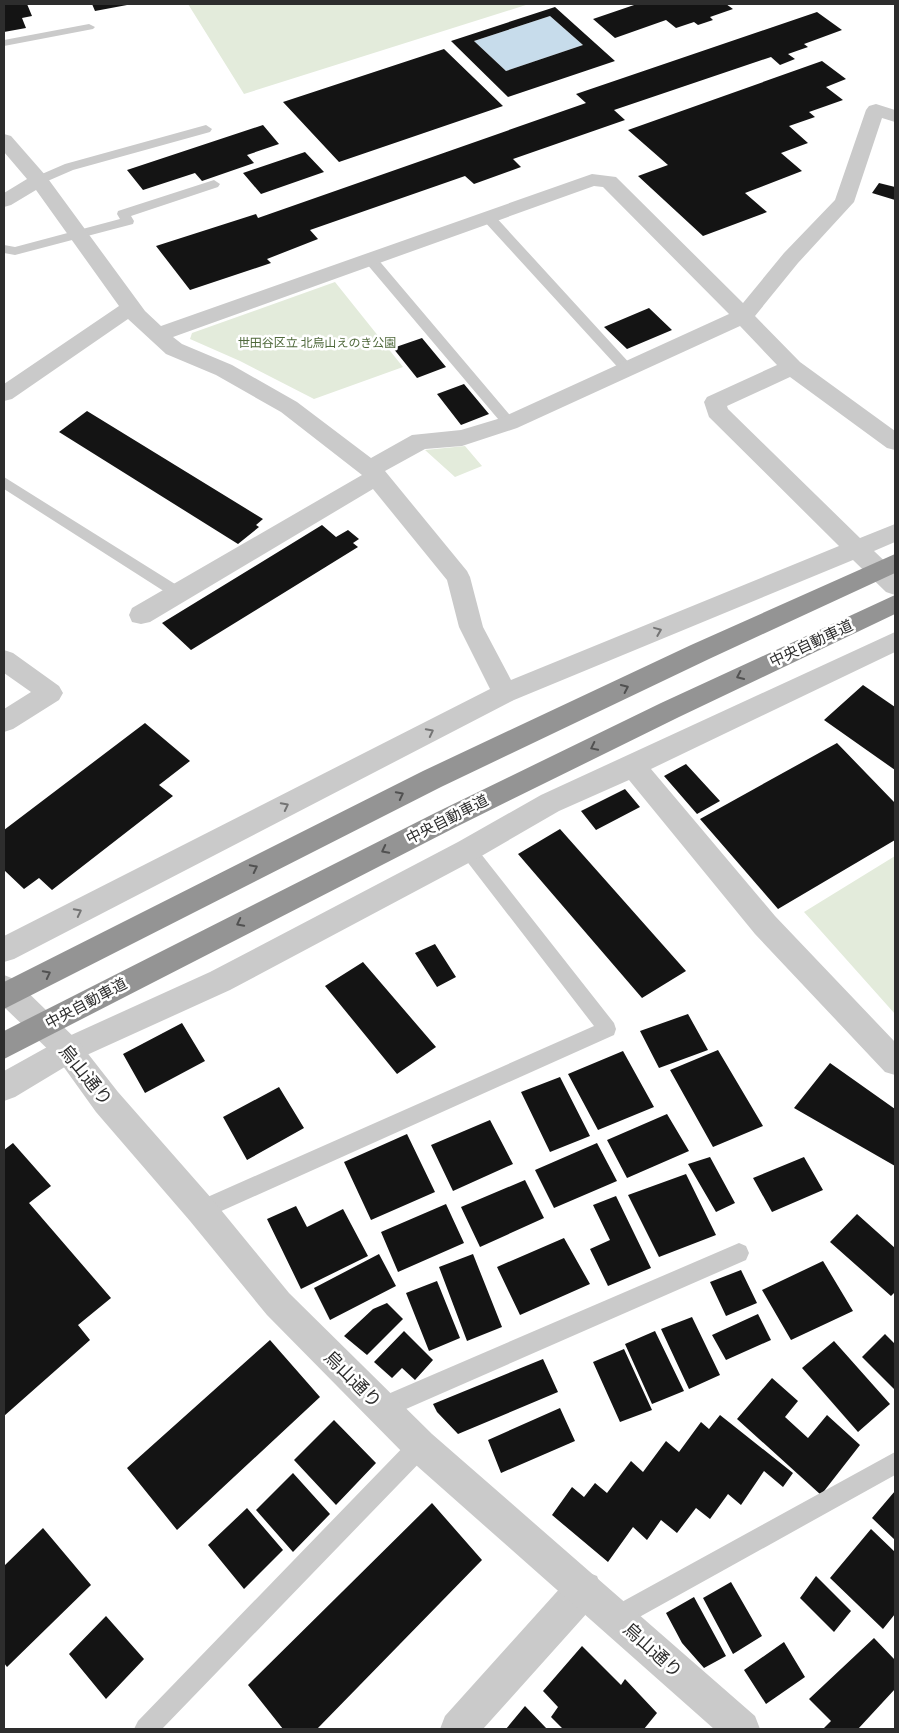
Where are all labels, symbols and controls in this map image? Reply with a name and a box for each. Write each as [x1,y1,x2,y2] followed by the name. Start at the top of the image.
[238,335,396,351] park label: 世田谷区立 北烏山えのき公園
[766,614,856,672] street label: 中央自動車道
[653,626,662,637] one-way arrow
[736,670,745,680] one-way arrow
[620,683,629,694] one-way arrow
[425,728,434,738] one-way arrow
[590,741,599,751] one-way arrow
[402,789,492,849] street label: 中央自動車道
[394,791,403,801] one-way arrow
[280,802,289,812] one-way arrow
[381,844,390,854] one-way arrow
[249,864,258,874] one-way arrow
[73,908,82,918] one-way arrow
[236,917,245,927] one-way arrow
[42,970,51,980] one-way arrow
[41,973,131,1033] street label: 中央自動車道
[54,1039,118,1111] street label: 烏山通り
[319,1345,387,1413] street label: 烏山通り
[618,1617,688,1683] street label: 烏山通り

